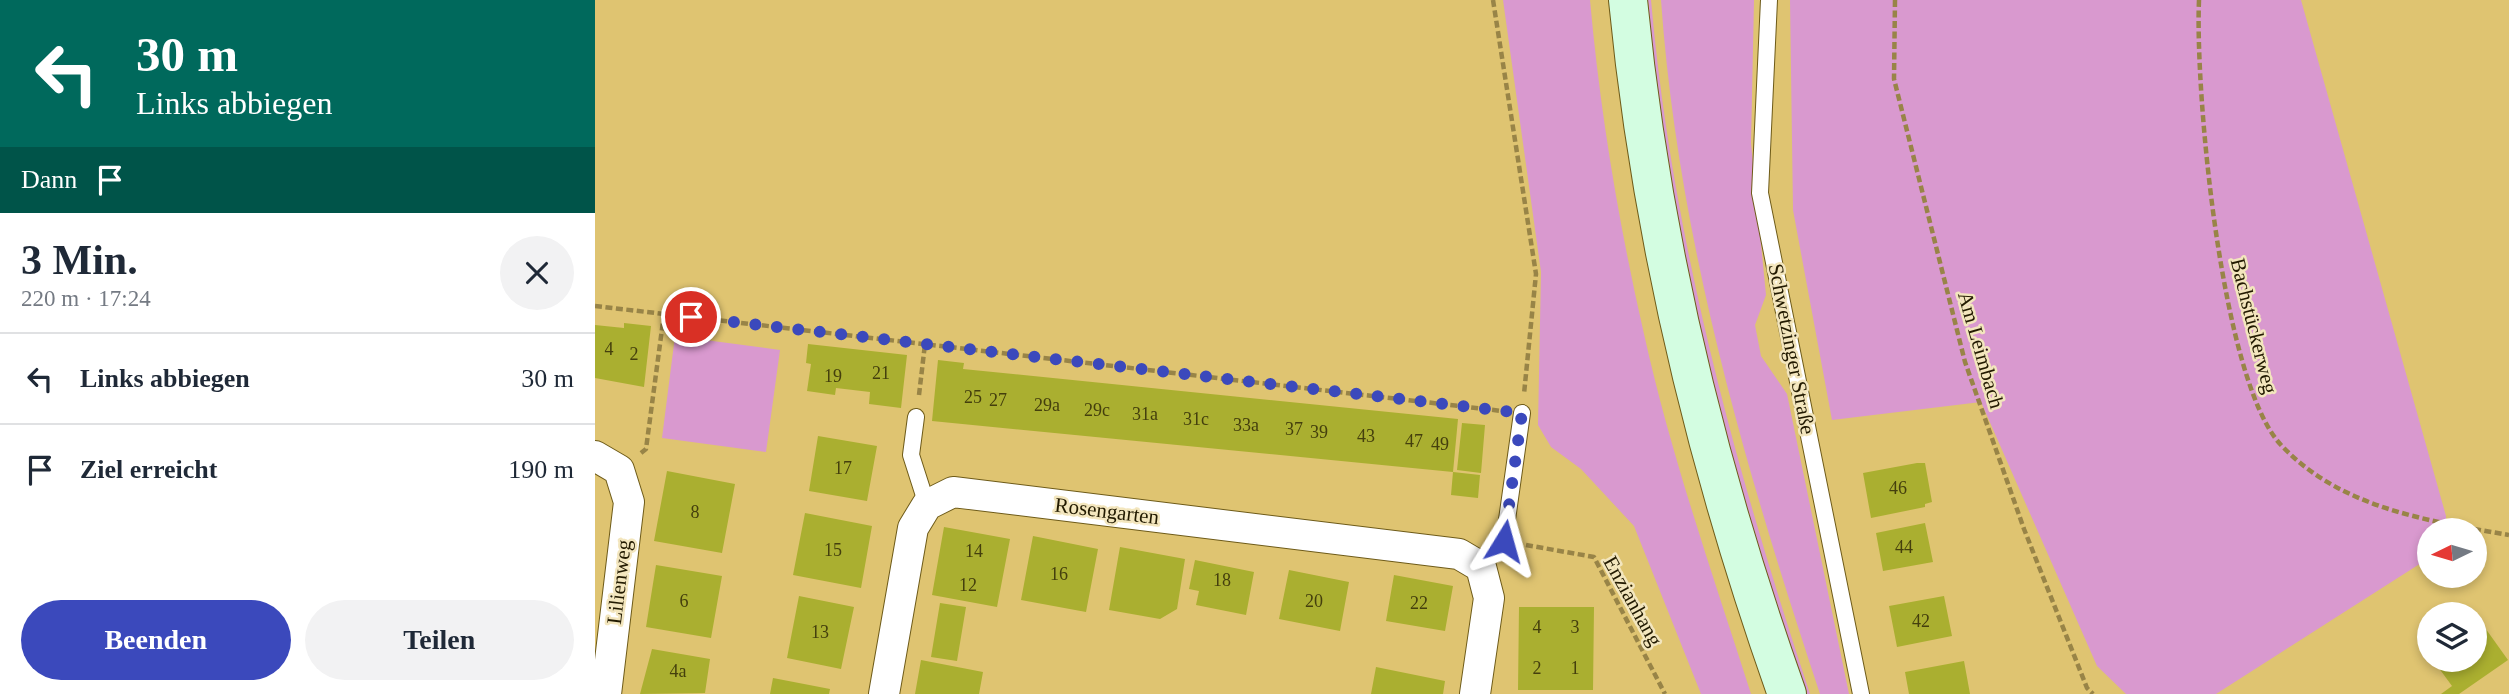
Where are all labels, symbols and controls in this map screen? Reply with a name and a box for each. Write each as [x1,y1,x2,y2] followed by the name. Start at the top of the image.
[136,27,238,82] text: 30 m
[21,28,112,119] icon: left
[136,85,332,121] text: Links abbiegen
[91,161,129,199] icon: arrive
[21,165,77,194] text: Dann
[500,236,574,310] button: close
[21,237,138,283] text: 3 Min.
[2226,256,2283,397] street label: Bachstückerweg
[1764,262,1820,436] street label: Schwetzinger Straße
[21,286,151,311] text: 220 m · 17:24
[661,287,721,347] pin
[1953,289,2009,412] street label: Am Leimbach
[672,298,710,336] icon: arrive
[605,339,614,359] house number: 4
[630,344,639,364] house number: 2
[21,360,59,398] icon: left
[872,363,890,383] house number: 21
[80,364,250,393] text: Links abbiegen
[521,364,574,393] text: 30 m
[824,366,842,386] house number: 19
[964,387,982,407] house number: 25
[989,390,1007,410] house number: 27
[1034,395,1060,415] house number: 29a
[1084,400,1110,420] house number: 29c
[1132,404,1158,424] house number: 31a
[1183,409,1209,429] house number: 31c
[1233,415,1259,435] house number: 33a
[1285,419,1303,439] house number: 37
[1310,422,1328,442] house number: 39
[1357,426,1375,446] house number: 43
[1405,431,1423,451] house number: 47
[1431,434,1449,454] house number: 49
[21,451,59,489] icon: arrive
[80,455,217,484] text: Ziel erreicht
[508,455,574,484] text: 190 m
[834,458,852,478] house number: 17
[1889,478,1907,498] house number: 46
[1053,493,1161,529] street label: Rosengarten
[691,502,700,522] house number: 8
[1467,504,1541,578] position arrow
[2417,518,2487,588] north arrow
[2417,518,2487,672] map controls
[1895,537,1913,557] house number: 44
[602,538,636,626] street label: Lilienweg
[824,540,842,560] house number: 15
[965,541,983,561] house number: 14
[1598,552,1668,651] street label: Enzianhang
[1050,564,1068,584] house number: 16
[1213,570,1231,590] house number: 18
[959,575,977,595] house number: 12
[680,591,689,611] house number: 6
[1305,591,1323,611] house number: 20
[1410,593,1428,613] house number: 22
[21,600,291,680] button: Beenden
[305,600,574,680] button: Teilen
[2417,602,2487,672] button: layers
[1912,611,1930,631] house number: 42
[1533,617,1542,637] house number: 4
[1571,617,1580,637] house number: 3
[811,622,829,642] house number: 13
[1533,658,1542,678] house number: 2
[1571,658,1580,678] house number: 1
[670,661,687,681] house number: 4a

